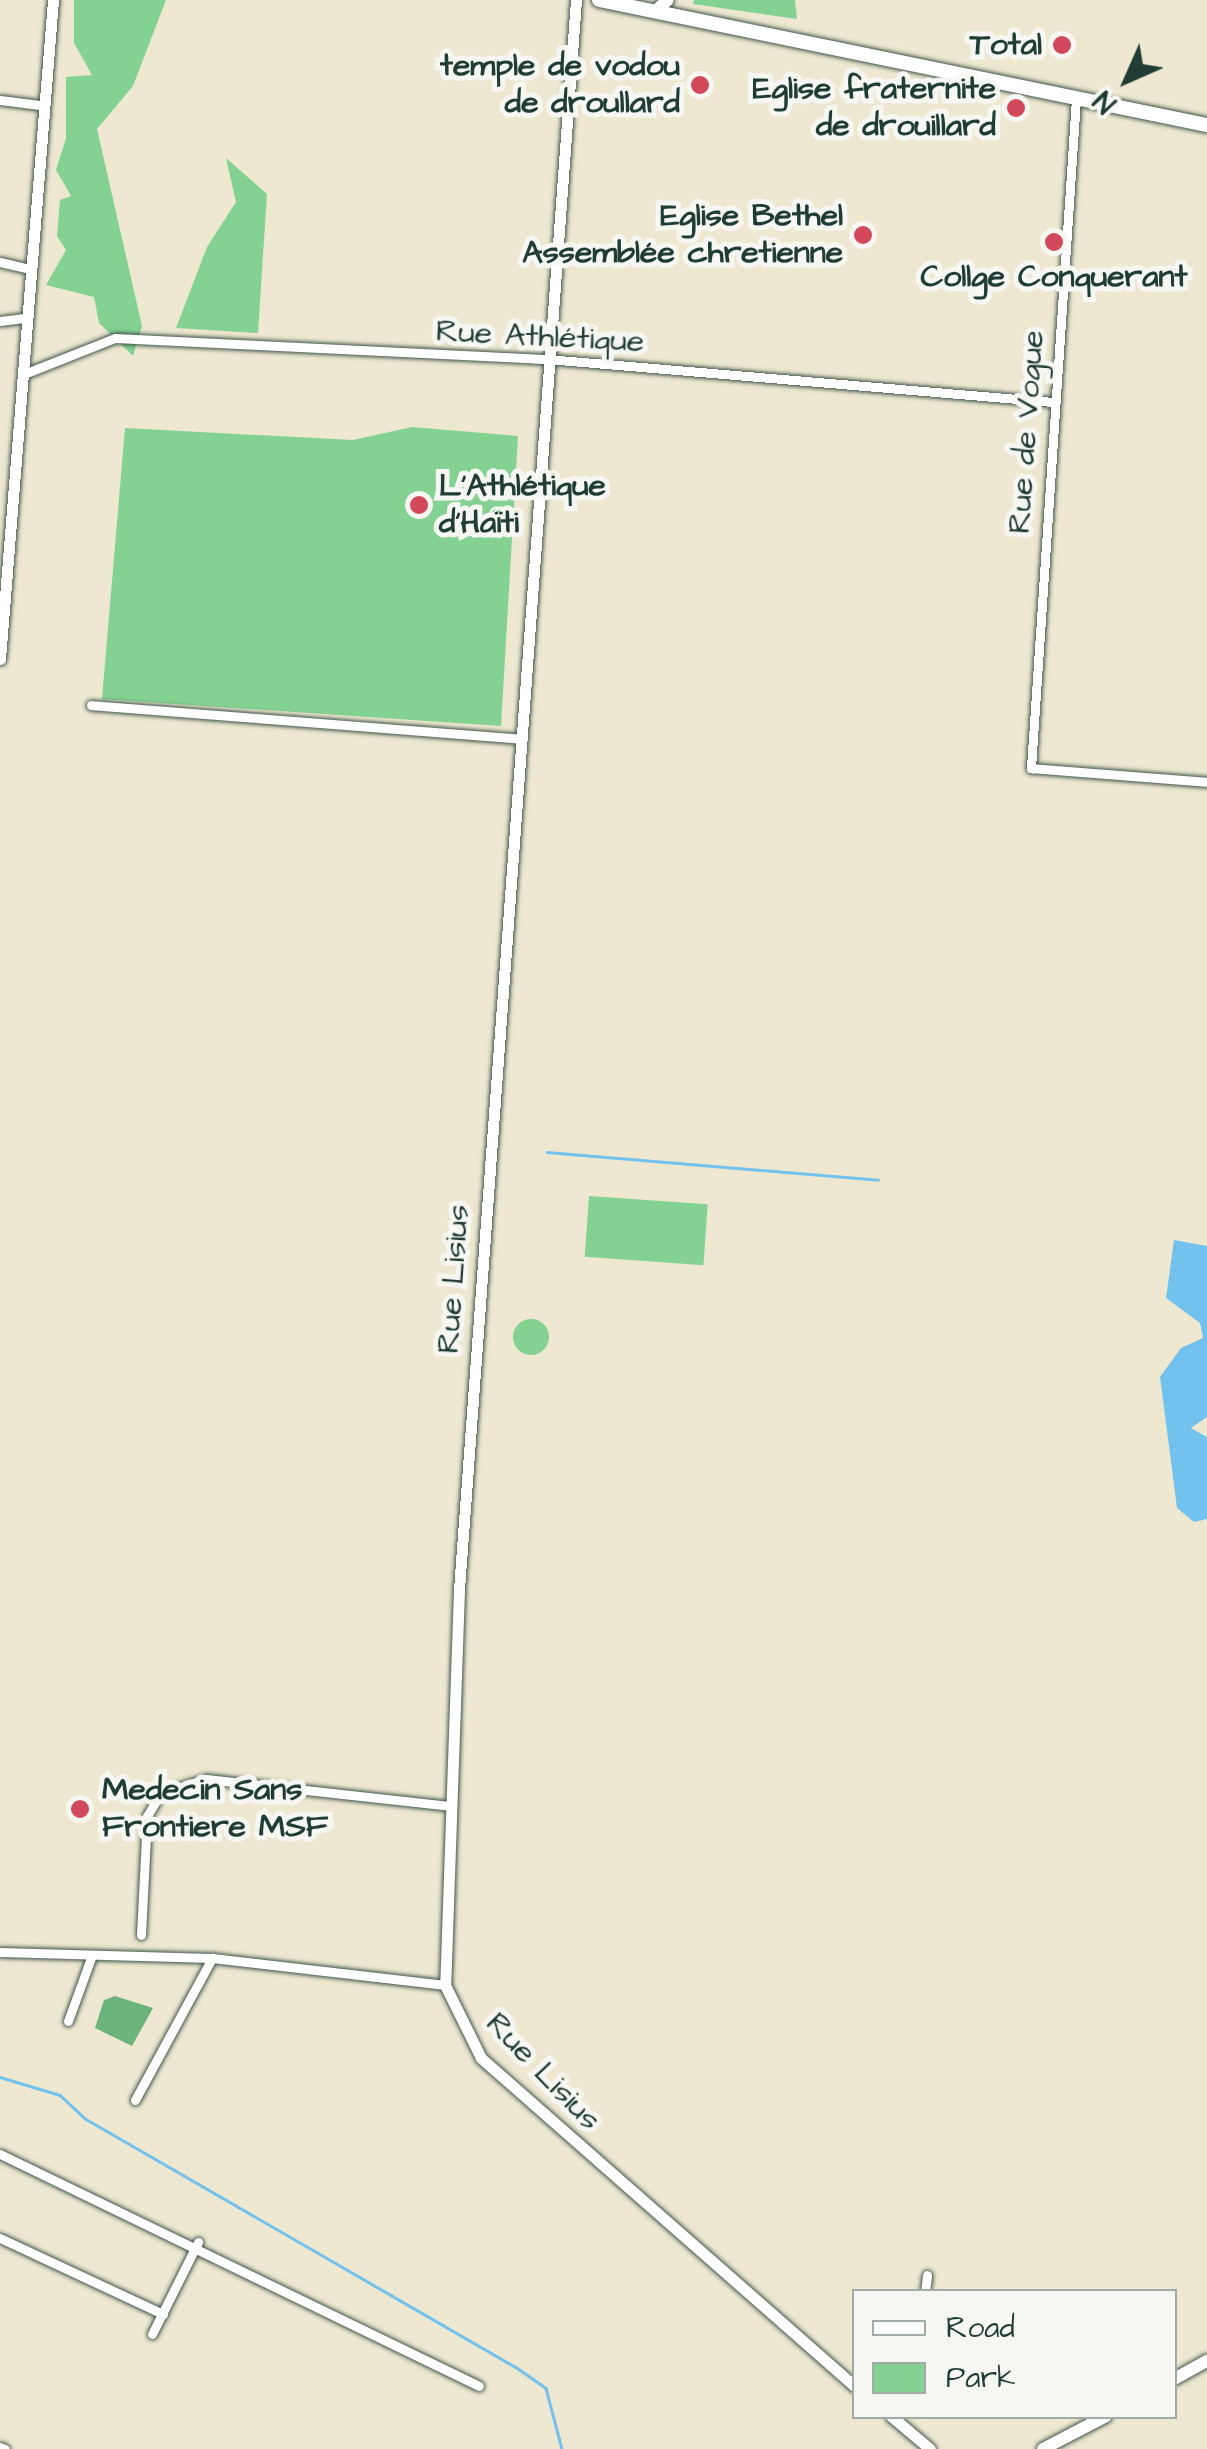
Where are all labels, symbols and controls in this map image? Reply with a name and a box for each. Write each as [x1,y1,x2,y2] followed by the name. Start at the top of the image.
[970,26,1042,64] place label: Total
[1077,30,1177,130] north arrow
[1051,34,1073,56] marker: Total
[440,48,680,123] place label: temple de vodou de droullard
[753,71,996,146] place label: Eglise fraternite de drouillard
[689,74,711,96] marker: temple de vodou de droullard
[1085,82,1125,122] text: N
[1005,97,1027,119] marker: Eglise fraternite de drouillard
[522,198,843,273] place label: Eglise Bethel Assemblée chretienne
[852,224,874,246] marker: Eglise Bethel Assemblée chretienne
[1043,231,1065,253] marker: Collge Conquerant
[921,258,1187,296] place label: Collge Conquerant
[435,312,645,362] street label: Rue Athlétique
[1001,329,1053,535] street label: Rue de Vogue
[439,468,606,543] place label: L'Athlétique d'Haïti
[408,494,430,516] marker: L'Athlétique d'Haïti
[430,1203,478,1355] street label: Rue Lisius
[102,1772,328,1847] place label: Medecin Sans Frontiere MSF
[67,1796,93,1822] marker: Medecin Sans Frontiere MSF
[477,2005,609,2139] street label: Rue Lisius
[852,2289,1177,2419] legend
[946,2307,1015,2349] text: Road
[946,2357,1015,2399] text: Park

